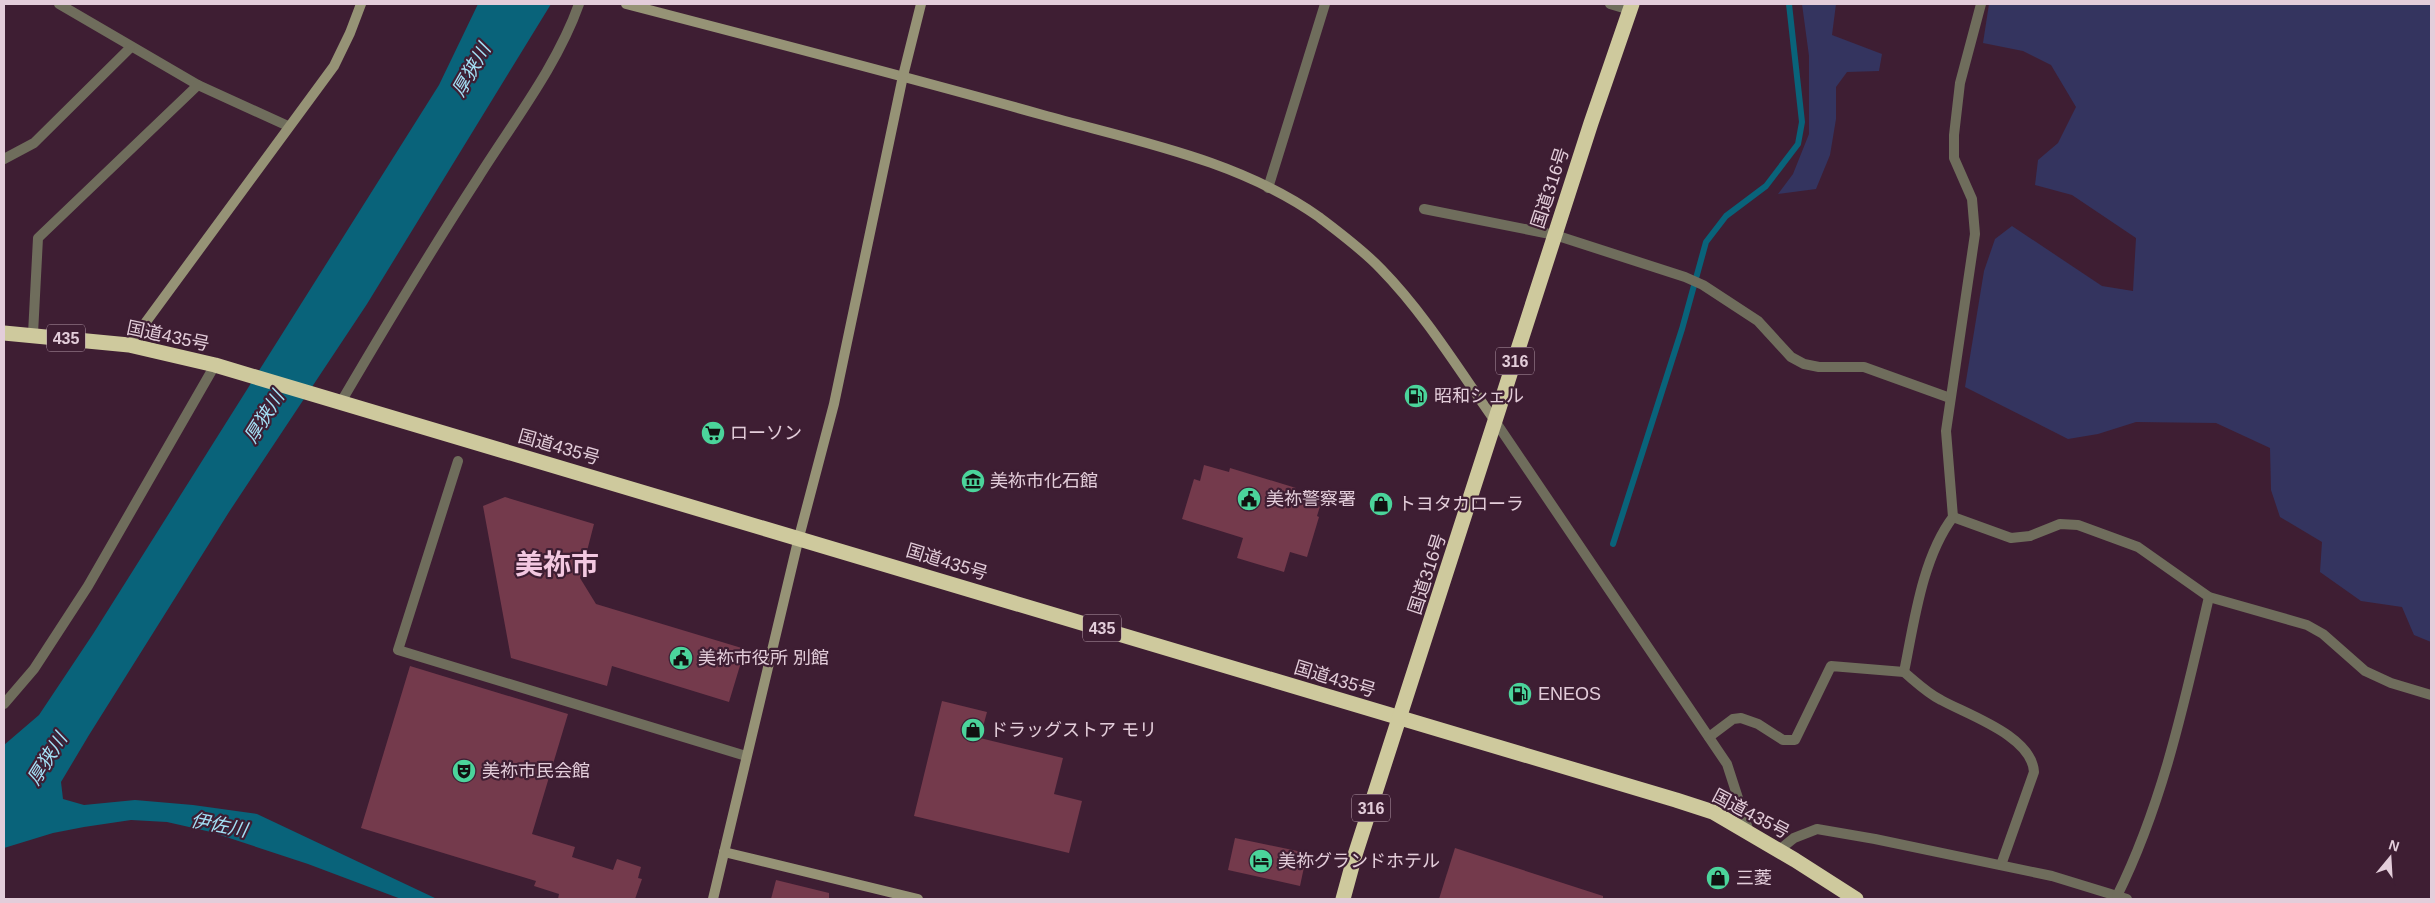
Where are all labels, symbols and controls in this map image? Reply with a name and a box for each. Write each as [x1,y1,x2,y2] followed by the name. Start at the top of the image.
[448,38,495,100] water label: 厚狭川
[1528,145,1572,231] street label: 国道316号
[125,317,211,355] street label: 国道435号
[47,324,85,352] road number: 435
[1496,348,1534,374] road number: 316
[1403,383,1429,409] fuel station icon: 昭和シェル
[240,386,289,447] water label: 厚狭川
[1434,386,1524,406] place label: 昭和シェル
[700,420,726,446] supermarket icon: ローソン
[730,423,802,443] place label: ローソン
[516,426,602,468] street label: 国道435号
[960,468,986,494] museum icon: 美袮市化石館
[990,471,1098,491] place label: 美袮市化石館
[1236,486,1262,512] public building icon: 美祢警察署
[1266,489,1356,509] place label: 美祢警察署
[1368,491,1394,517] shop icon: トヨタカローラ
[1398,494,1524,514] place label: トヨタカローラ
[1405,531,1449,617] street label: 国道316号
[904,540,990,584] street label: 国道435号
[515,549,599,580] district label: 美祢市
[1083,614,1121,641] road number: 435
[668,645,694,671] public building icon: 美祢市役所 別館
[698,648,829,668] place label: 美祢市役所 別館
[1292,657,1378,701] street label: 国道435号
[1507,681,1533,707] fuel station icon: ENEOS
[1538,684,1601,704] place label: ENEOS
[960,717,986,743] shop icon: ドラッグストア モリ
[990,720,1157,740] place label: ドラッグストア モリ
[23,728,72,789] water label: 厚狭川
[451,758,477,784] theatre icon: 美祢市民会館
[482,761,590,781] place label: 美祢市民会館
[1709,785,1793,843] street label: 国道435号
[1352,794,1390,821] road number: 316
[189,809,251,841] water label: 伊佐川
[2365,833,2415,883] north arrow
[2387,836,2401,855] text: N
[1248,848,1274,874] hotel icon: 美祢グランドホテル
[1278,851,1440,871] place label: 美祢グランドホテル
[1705,865,1731,891] shop icon: 三菱
[1736,868,1772,888] place label: 三菱

